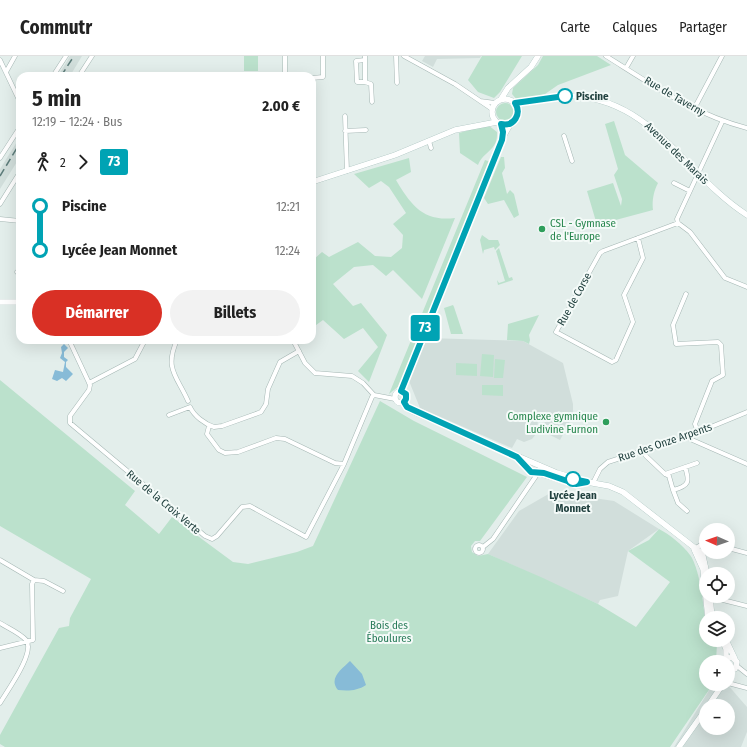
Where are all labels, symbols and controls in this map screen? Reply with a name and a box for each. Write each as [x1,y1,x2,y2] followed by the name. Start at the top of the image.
[20,16,92,39] text: Commutr
[560,19,590,36] text: Carte
[612,19,657,36] text: Calques
[679,19,727,36] text: Partager
[642,74,708,119] street label: Rue de Taverny
[32,85,81,112] text: 5 min
[557,88,573,104] marker: Piscine
[576,90,609,103] place label: Piscine
[262,97,300,115] text: 2.00 €
[32,114,122,129] text: 12:19 – 12:24 · Bus
[642,120,712,187] street label: Avenue des Marais
[32,151,54,173] icon: walk
[72,151,94,173] icon: forward
[108,153,120,170] text: 73
[60,155,66,170] text: 2
[62,197,107,215] text: Piscine
[276,199,300,214] text: 12:21
[550,217,616,243] place label: CSL - Gymnase de l'Europe
[537,224,547,234] marker: CSL - Gymnase de l'Europe
[62,241,177,259] text: Lycée Jean Monnet
[275,243,300,258] text: 12:24
[555,270,594,328] street label: Rue de Corse
[32,290,162,336] button: Démarrer
[170,290,300,336] button: Billets
[407,315,443,341] line badge: 73
[419,319,431,336] text: 73
[507,410,598,436] place label: Complexe gymnique Ludivine Furnon
[601,417,611,427] marker: Complexe gymnique Ludivine Furnon
[617,420,714,465] street label: Rue des Onze Arpents
[124,468,203,537] street label: Rue de la Croix Verte
[565,471,581,487] marker: Lycée Jean Monnet
[549,489,597,515] place label: Lycée Jean Monnet
[699,523,735,559] north arrow
[699,523,735,735] map controls
[699,567,735,603] button: locate
[699,611,735,647] button: layers
[367,619,412,645] park label: Bois des Éboulures
[699,655,735,691] button: +
[699,699,735,735] button: −

